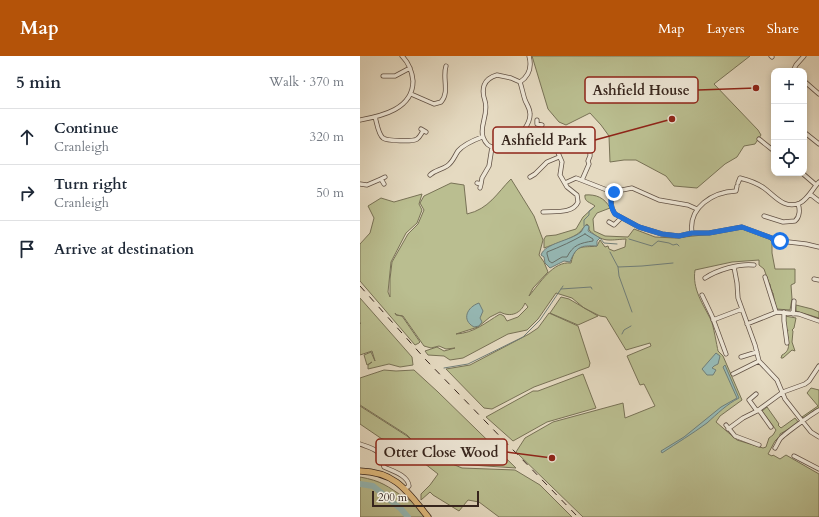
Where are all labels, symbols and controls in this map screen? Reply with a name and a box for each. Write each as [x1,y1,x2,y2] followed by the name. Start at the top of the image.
[20,15,59,41] text: Map
[658,19,685,38] text: Map
[707,19,745,38] text: Layers
[767,19,799,38] text: Share
[771,68,807,176] map controls
[771,68,807,104] button: +
[16,71,61,94] text: 5 min
[269,73,344,91] text: Walk · 370 m
[585,77,698,103] callout: Ashfield House
[592,81,690,100] text: Ashfield House
[771,104,807,140] button: −
[54,118,119,138] text: Continue
[16,126,38,148] icon: ahead
[493,127,595,153] callout: Ashfield Park
[310,128,344,146] text: 320 m
[501,131,587,150] text: Ashfield Park
[54,138,109,156] text: Cranleigh
[771,140,807,176] button: locate
[54,174,127,194] text: Turn right
[16,182,38,204] icon: right
[605,183,623,201] route end
[316,184,344,202] text: 50 m
[54,194,109,212] text: Cranleigh
[771,232,789,250] route start
[16,238,38,260] icon: arrive
[54,239,194,259] text: Arrive at destination
[376,439,507,465] callout: Otter Close Wood
[384,443,498,462] text: Otter Close Wood
[372,489,479,508] scale bar
[378,490,407,505] text: 200 m

